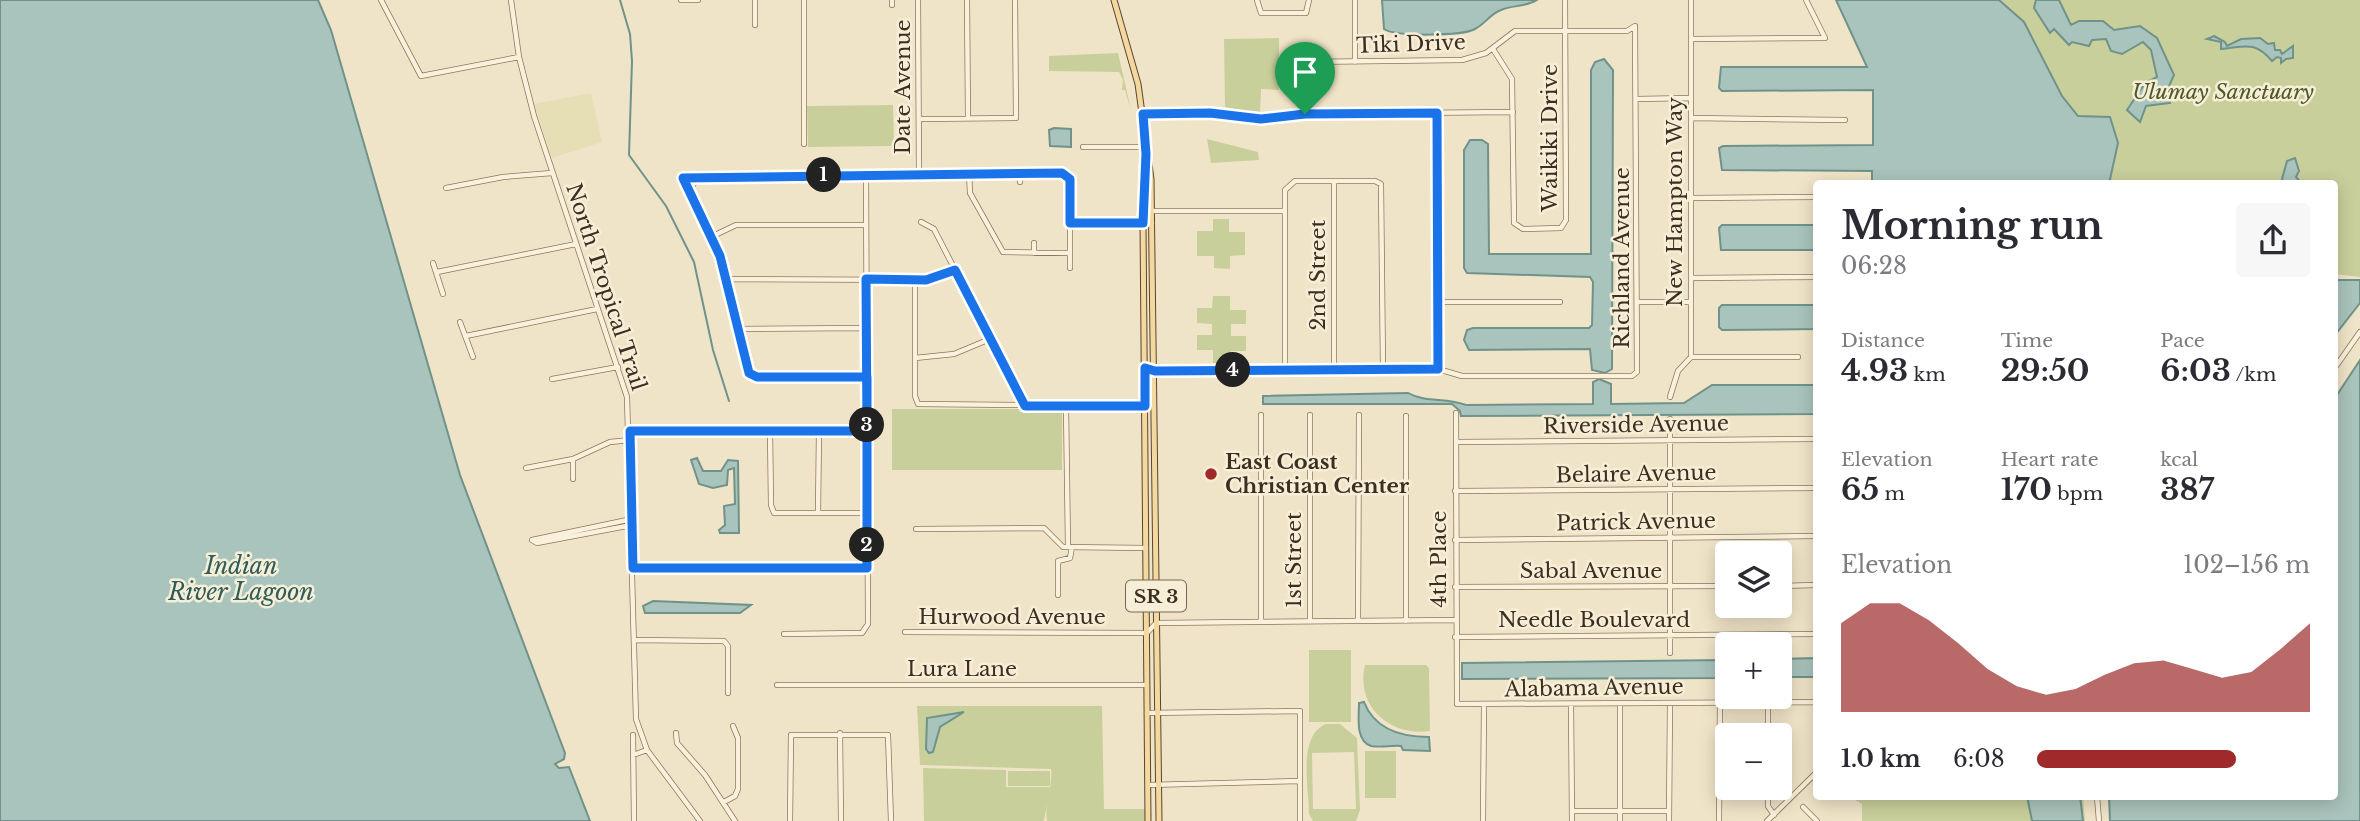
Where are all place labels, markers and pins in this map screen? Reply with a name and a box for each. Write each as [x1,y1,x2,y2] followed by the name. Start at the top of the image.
[1275,42,1335,114] pin
[806,158,842,192] pin: 1
[1216,352,1250,388] pin: 4
[850,408,884,442] pin: 3
[1225,449,1410,499] place label: East Coast Christian Center
[1203,466,1219,482] marker: East Coast Christian Center
[850,528,884,562] pin: 2

